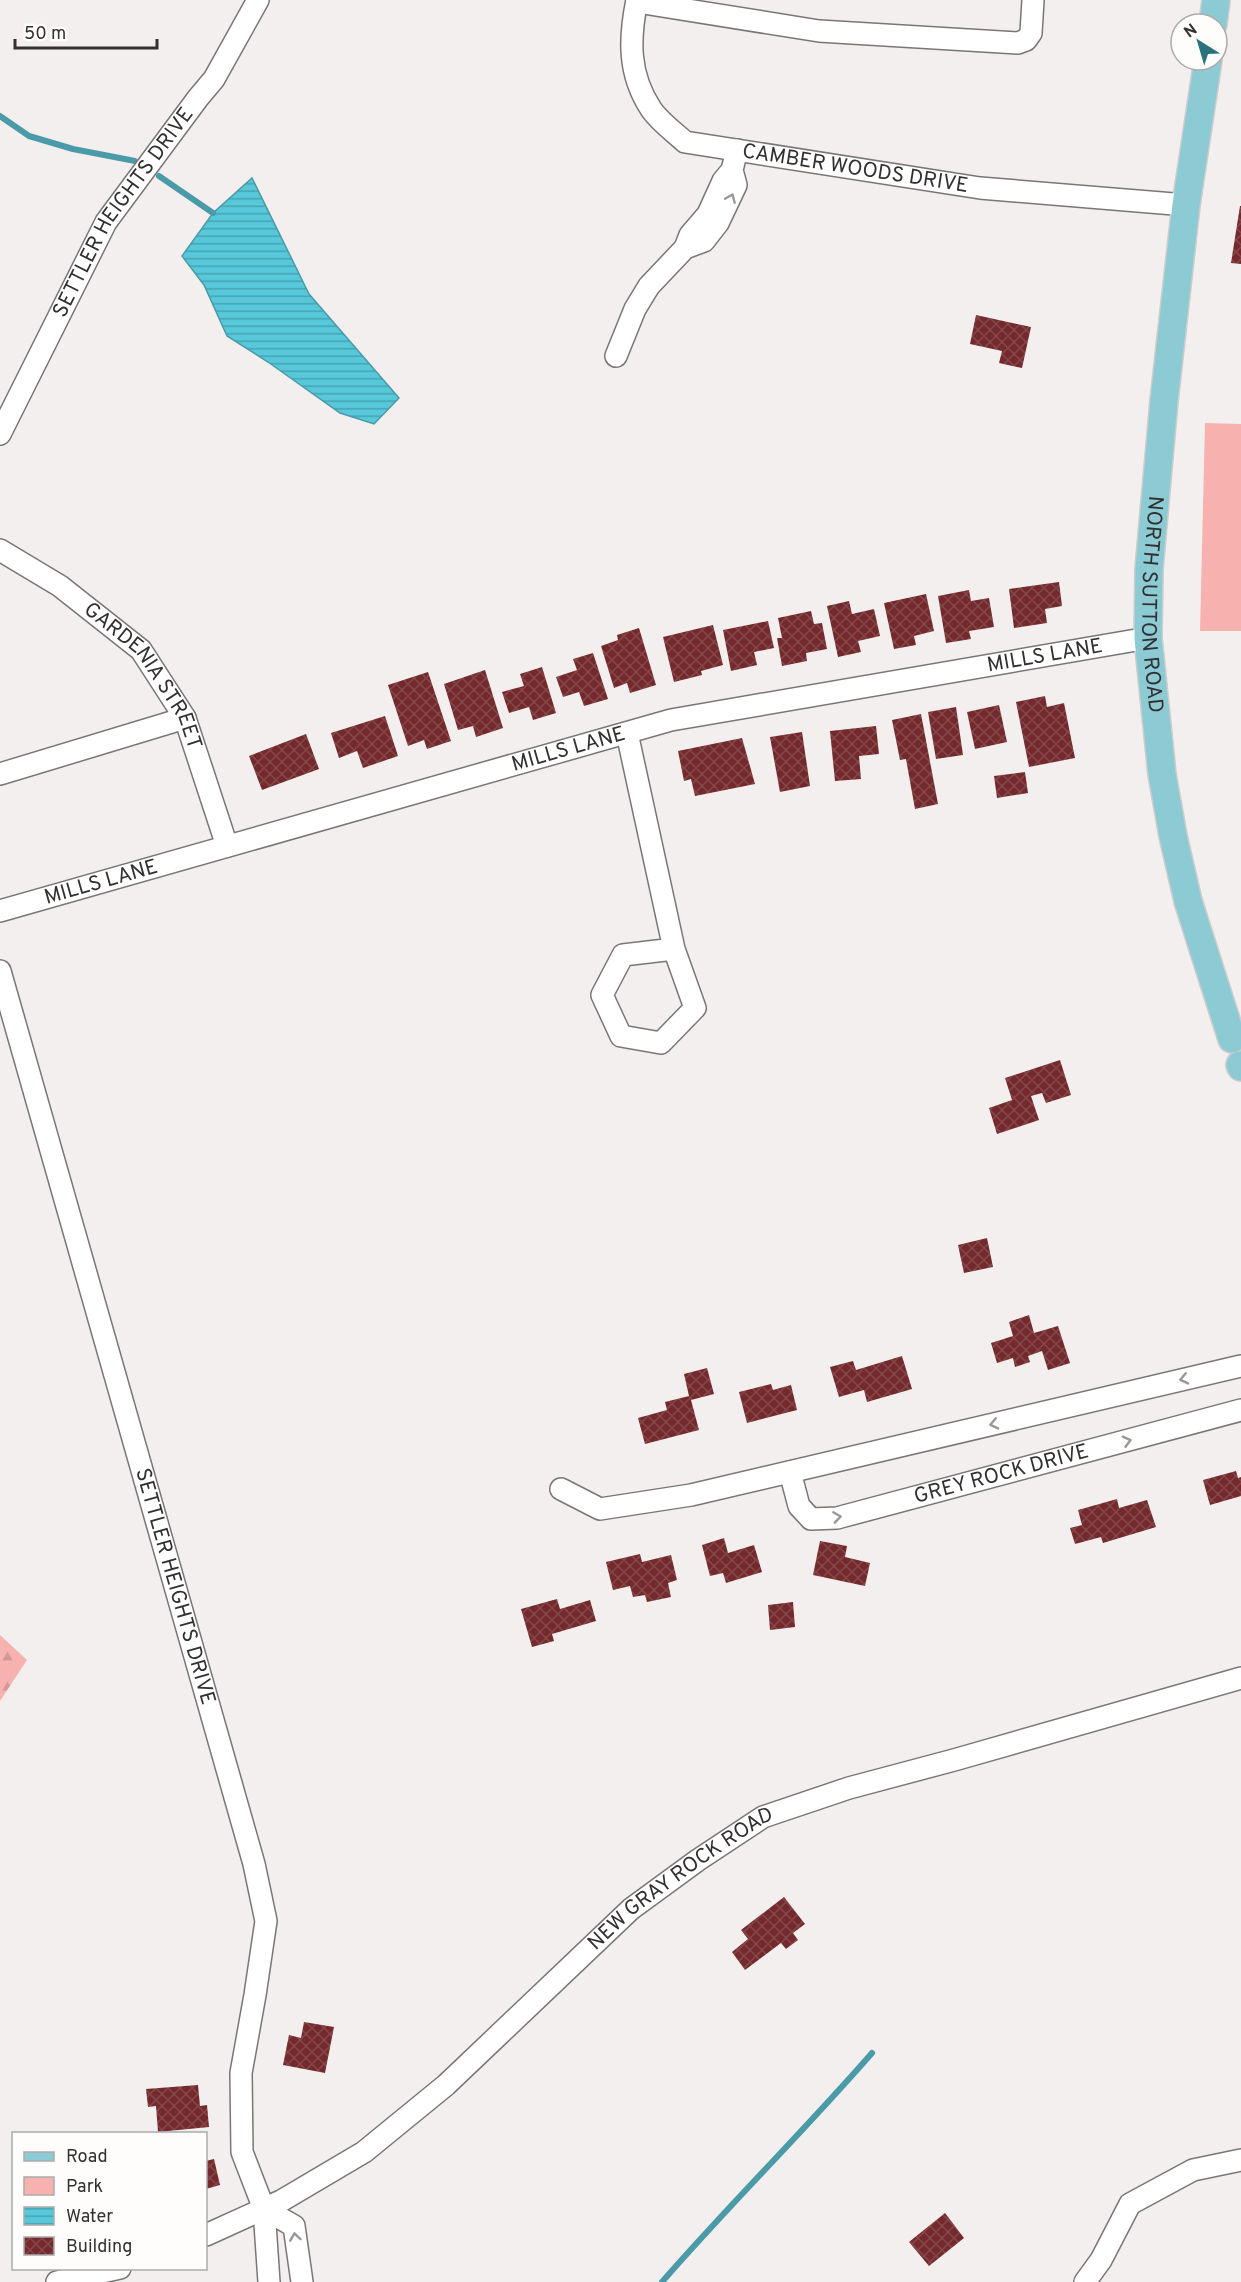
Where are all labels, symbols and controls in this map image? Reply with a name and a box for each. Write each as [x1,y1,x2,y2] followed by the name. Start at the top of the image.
[15,12,158,50] scale bar
[1169,12,1229,72] north arrow
[1181,20,1202,43] text: N
[24,23,66,46] text: 50 m
[47,102,200,322] street label: SETTLER HEIGHTS DRIVE
[740,138,970,200] street label: CAMBER WOODS DRIVE
[724,193,736,204] one-way arrow
[1134,495,1169,714] street label: NORTH SUTTON ROAD
[78,596,208,753] street label: GARDENIA STREET
[985,633,1105,679] street label: MILLS LANE
[509,720,628,778] street label: MILLS LANE
[41,853,161,911] street label: MILLS LANE
[1179,1372,1189,1385] one-way arrow
[989,1416,999,1429] one-way arrow
[1122,1435,1132,1448] one-way arrow
[911,1438,1092,1510] street label: GREY ROCK DRIVE
[129,1465,222,1708] street label: SETTLER HEIGHTS DRIVE
[832,1512,842,1524] one-way arrow
[582,1801,777,1956] street label: NEW GRAY ROCK ROAD
[12,2132,207,2270] legend
[66,2146,108,2169] text: Road
[66,2176,103,2199] text: Park
[66,2206,113,2229] text: Water
[290,2232,302,2242] one-way arrow
[66,2236,132,2259] text: Building

